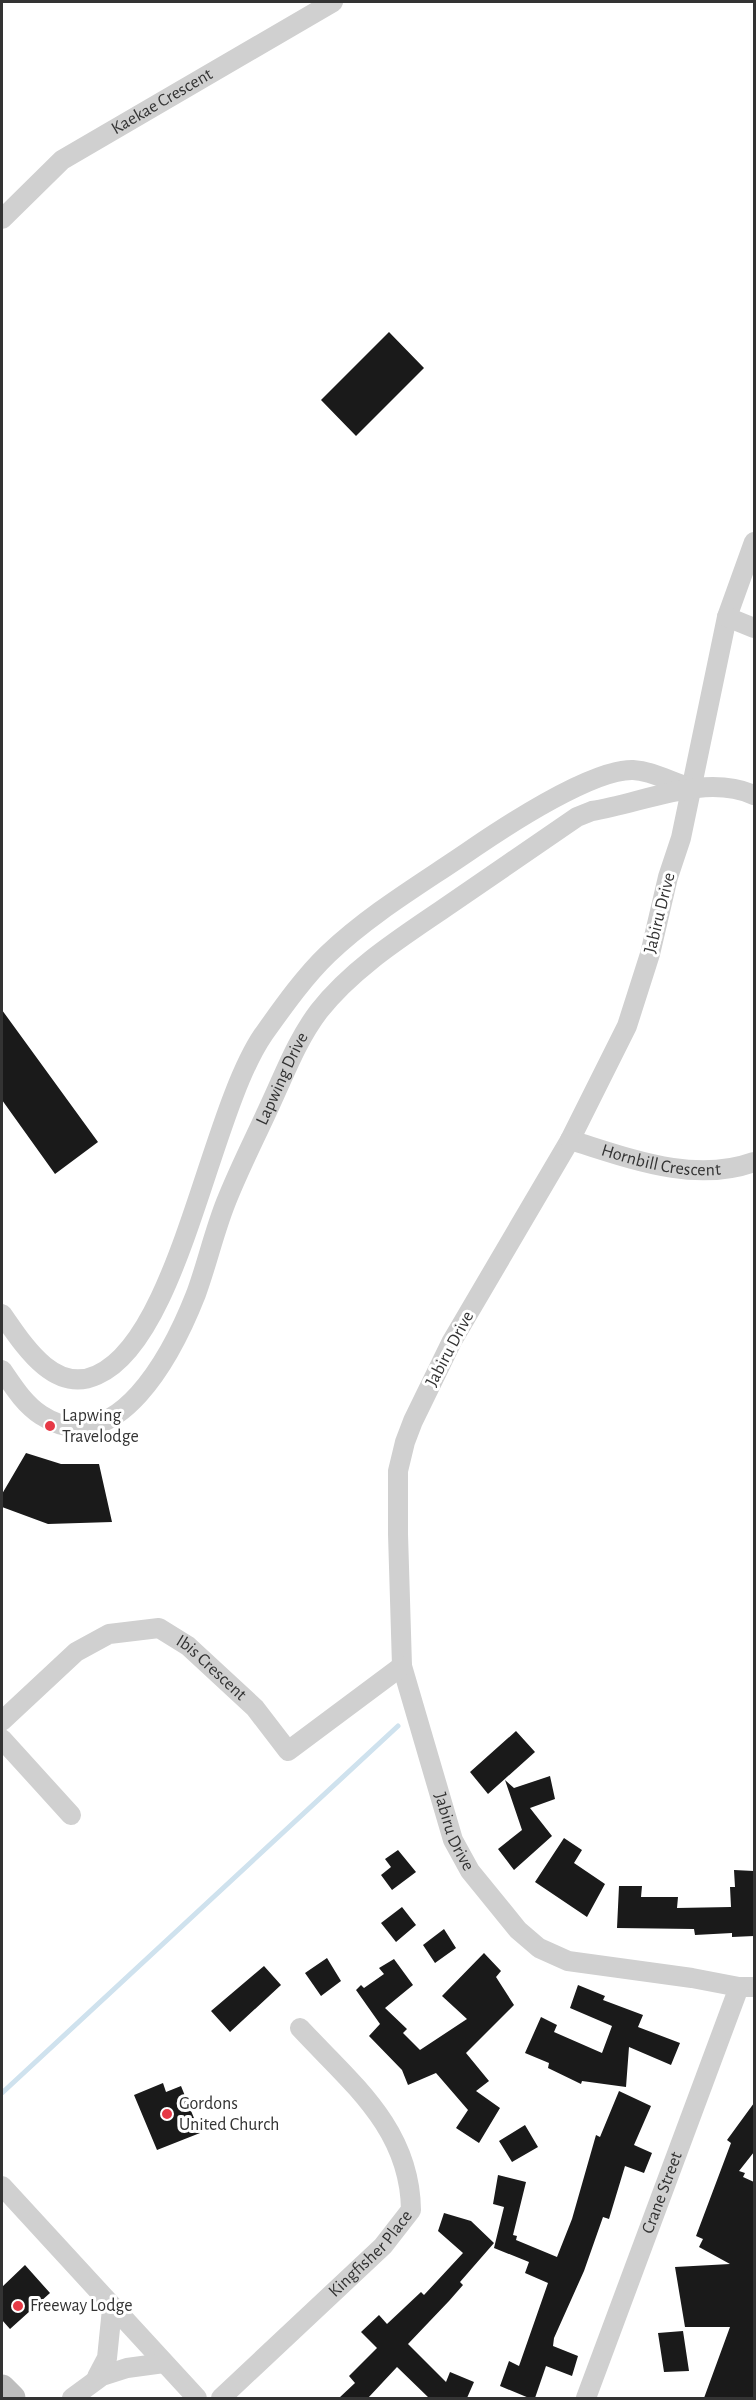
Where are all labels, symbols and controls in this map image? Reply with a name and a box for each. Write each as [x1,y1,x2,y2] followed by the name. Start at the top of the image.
[108,65,216,138] street label: Kaekae Crescent
[641,871,679,955] street label: Jabiru Drive
[253,1029,312,1128] street label: Lapwing Drive
[599,1141,722,1179] street label: Hornbill Crescent
[423,1308,477,1390] street label: Jabiru Drive
[62,1407,139,1446] place label: Lapwing Travelodge
[43,1419,57,1433] marker: Lapwing Travelodge
[173,1632,250,1704] street label: Ibis Crescent
[431,1791,477,1874] street label: Jabiru Drive
[179,2095,279,2134] place label: Gordons United Church
[160,2107,174,2121] marker: Gordons United Church
[639,2149,686,2236] street label: Crane Street
[325,2207,416,2301] street label: Kingfisher Place
[30,2297,133,2315] place label: Freeway Lodge
[11,2299,25,2313] marker: Freeway Lodge

